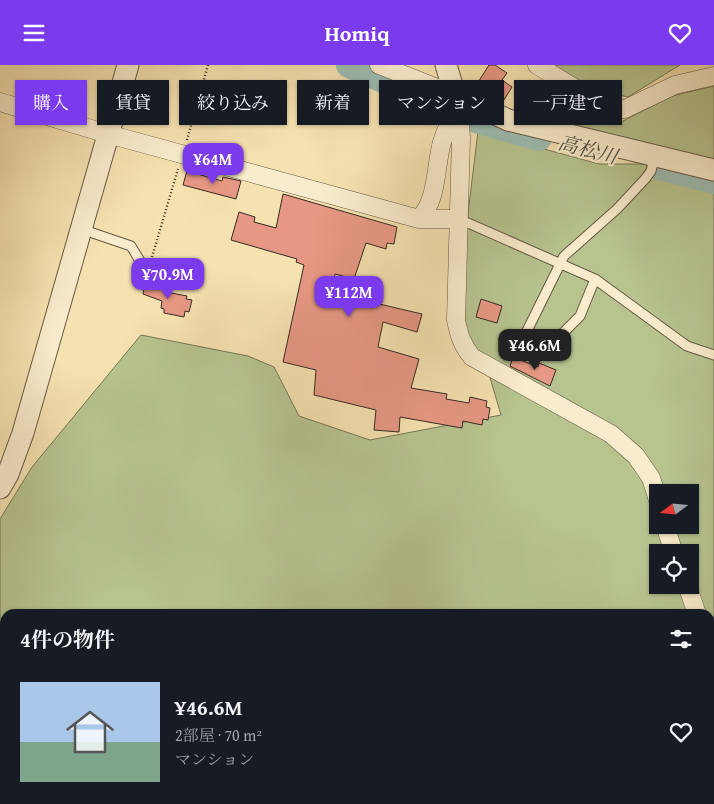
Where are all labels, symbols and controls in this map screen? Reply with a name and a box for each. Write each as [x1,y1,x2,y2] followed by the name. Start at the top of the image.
[325,17,389,49] text: Homiq
[20,19,48,47] icon: menu
[666,19,694,47] icon: heart
[15,80,87,125] chip: 購入
[97,80,169,125] chip: 賃貸
[179,80,287,125] chip: 絞り込み
[297,80,369,125] chip: 新着
[379,80,504,125] chip: マンション
[514,80,622,125] chip: 一戸建て
[555,127,623,171] water label: 高松川
[183,143,243,185] pin: ¥64M
[194,147,232,171] text: ¥64M
[127,257,209,300] pin: ¥70.9M
[142,262,194,286] text: ¥70.9M
[314,275,384,318] pin: ¥112M
[326,280,372,304] text: ¥112M
[494,329,576,371] pin: ¥46.6M
[509,333,561,357] text: ¥46.6M
[649,484,699,534] north arrow
[649,484,699,594] map controls
[649,544,699,594] button: locate
[20,624,115,655] text: 4件の物件
[667,625,695,653] icon: filters
[175,692,243,723] text: ¥46.6M
[60,702,120,762] icon: home
[667,718,695,746] icon: heart
[175,723,262,747] text: 2部屋 · 70 m²
[175,747,254,771] text: マンション

